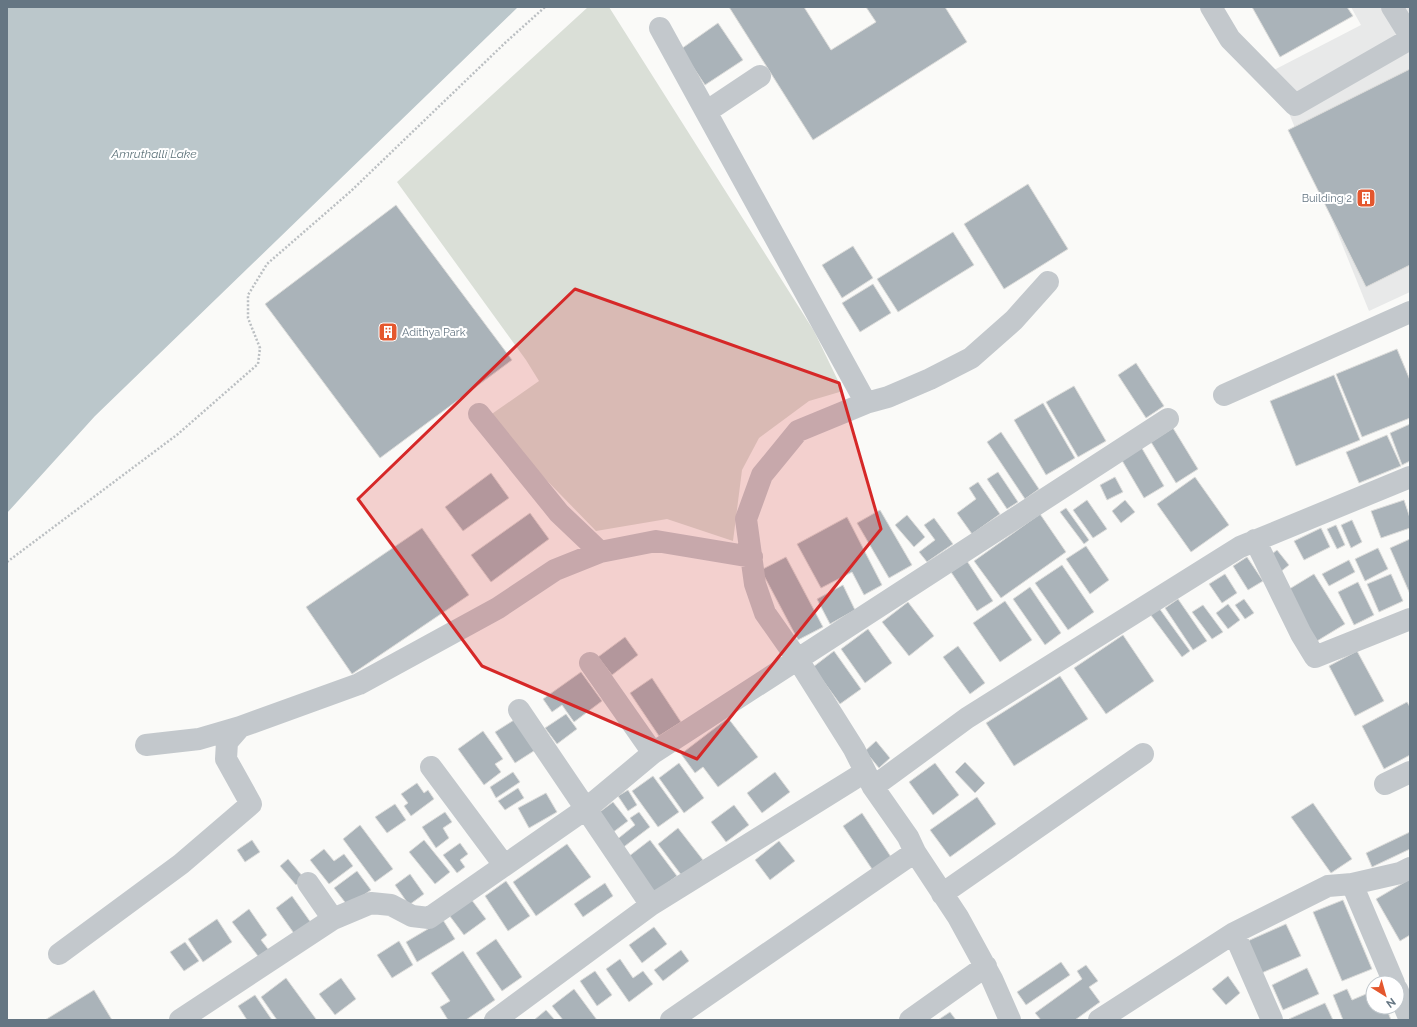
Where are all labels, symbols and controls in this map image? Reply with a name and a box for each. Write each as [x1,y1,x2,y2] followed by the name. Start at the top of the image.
[110,147,197,161] water label: Amruthalli Lake
[1355,187,1377,209] building icon: Building 2
[1302,192,1352,205] place label: Building 2
[377,321,399,343] building icon: Adithya Park
[402,326,466,339] place label: Adithya Park
[1365,975,1405,1015] north arrow
[1383,995,1398,1010] text: N

